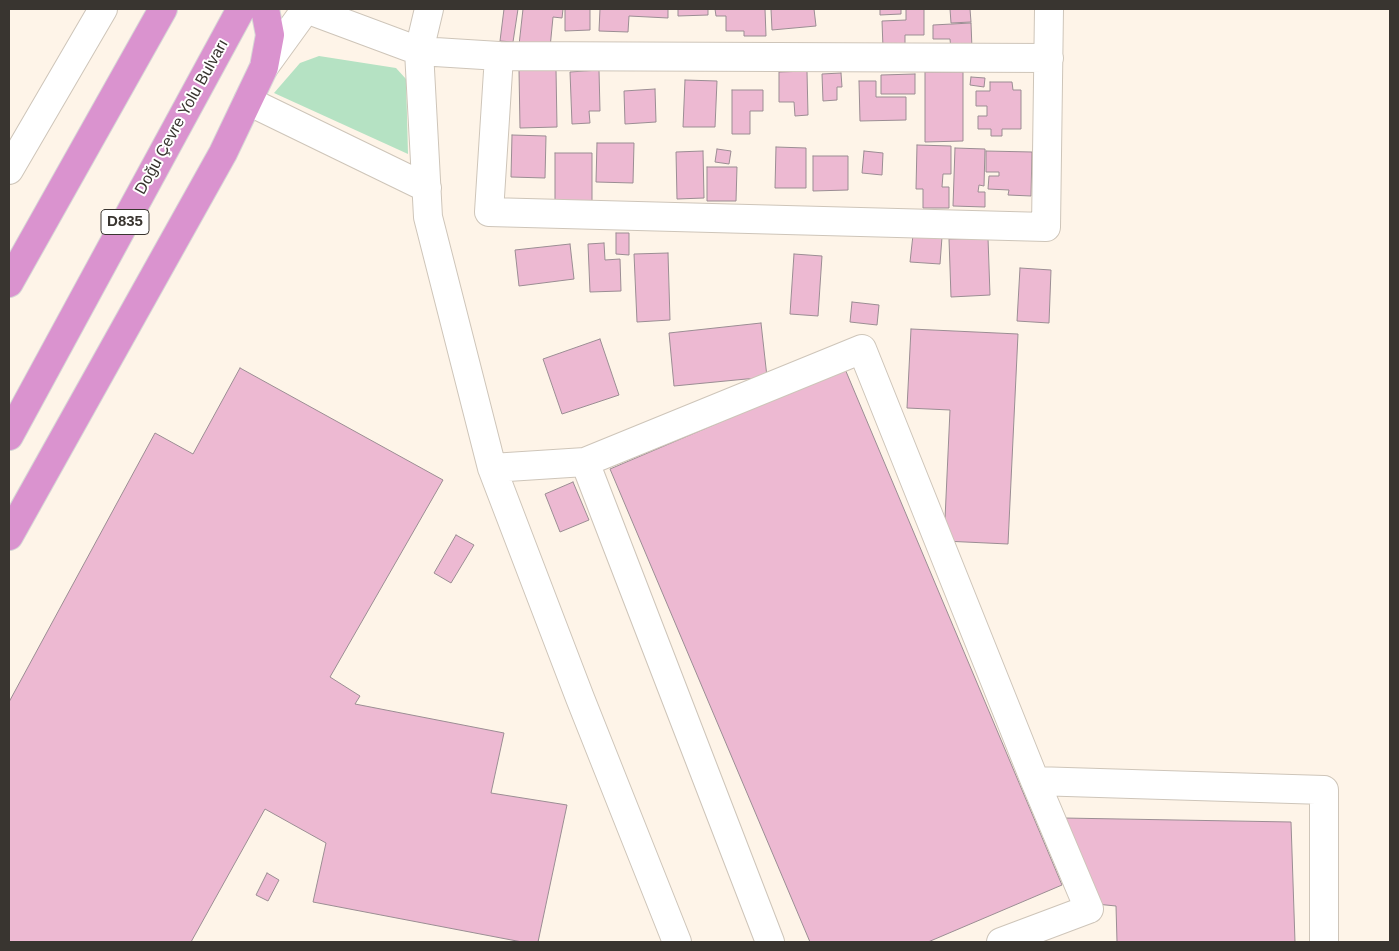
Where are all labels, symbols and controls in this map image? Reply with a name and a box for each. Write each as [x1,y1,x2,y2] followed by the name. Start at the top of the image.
[131,36,233,198] street label: Doğu Çevre Yolu Bulvarı
[101,210,149,234] road number: D835

